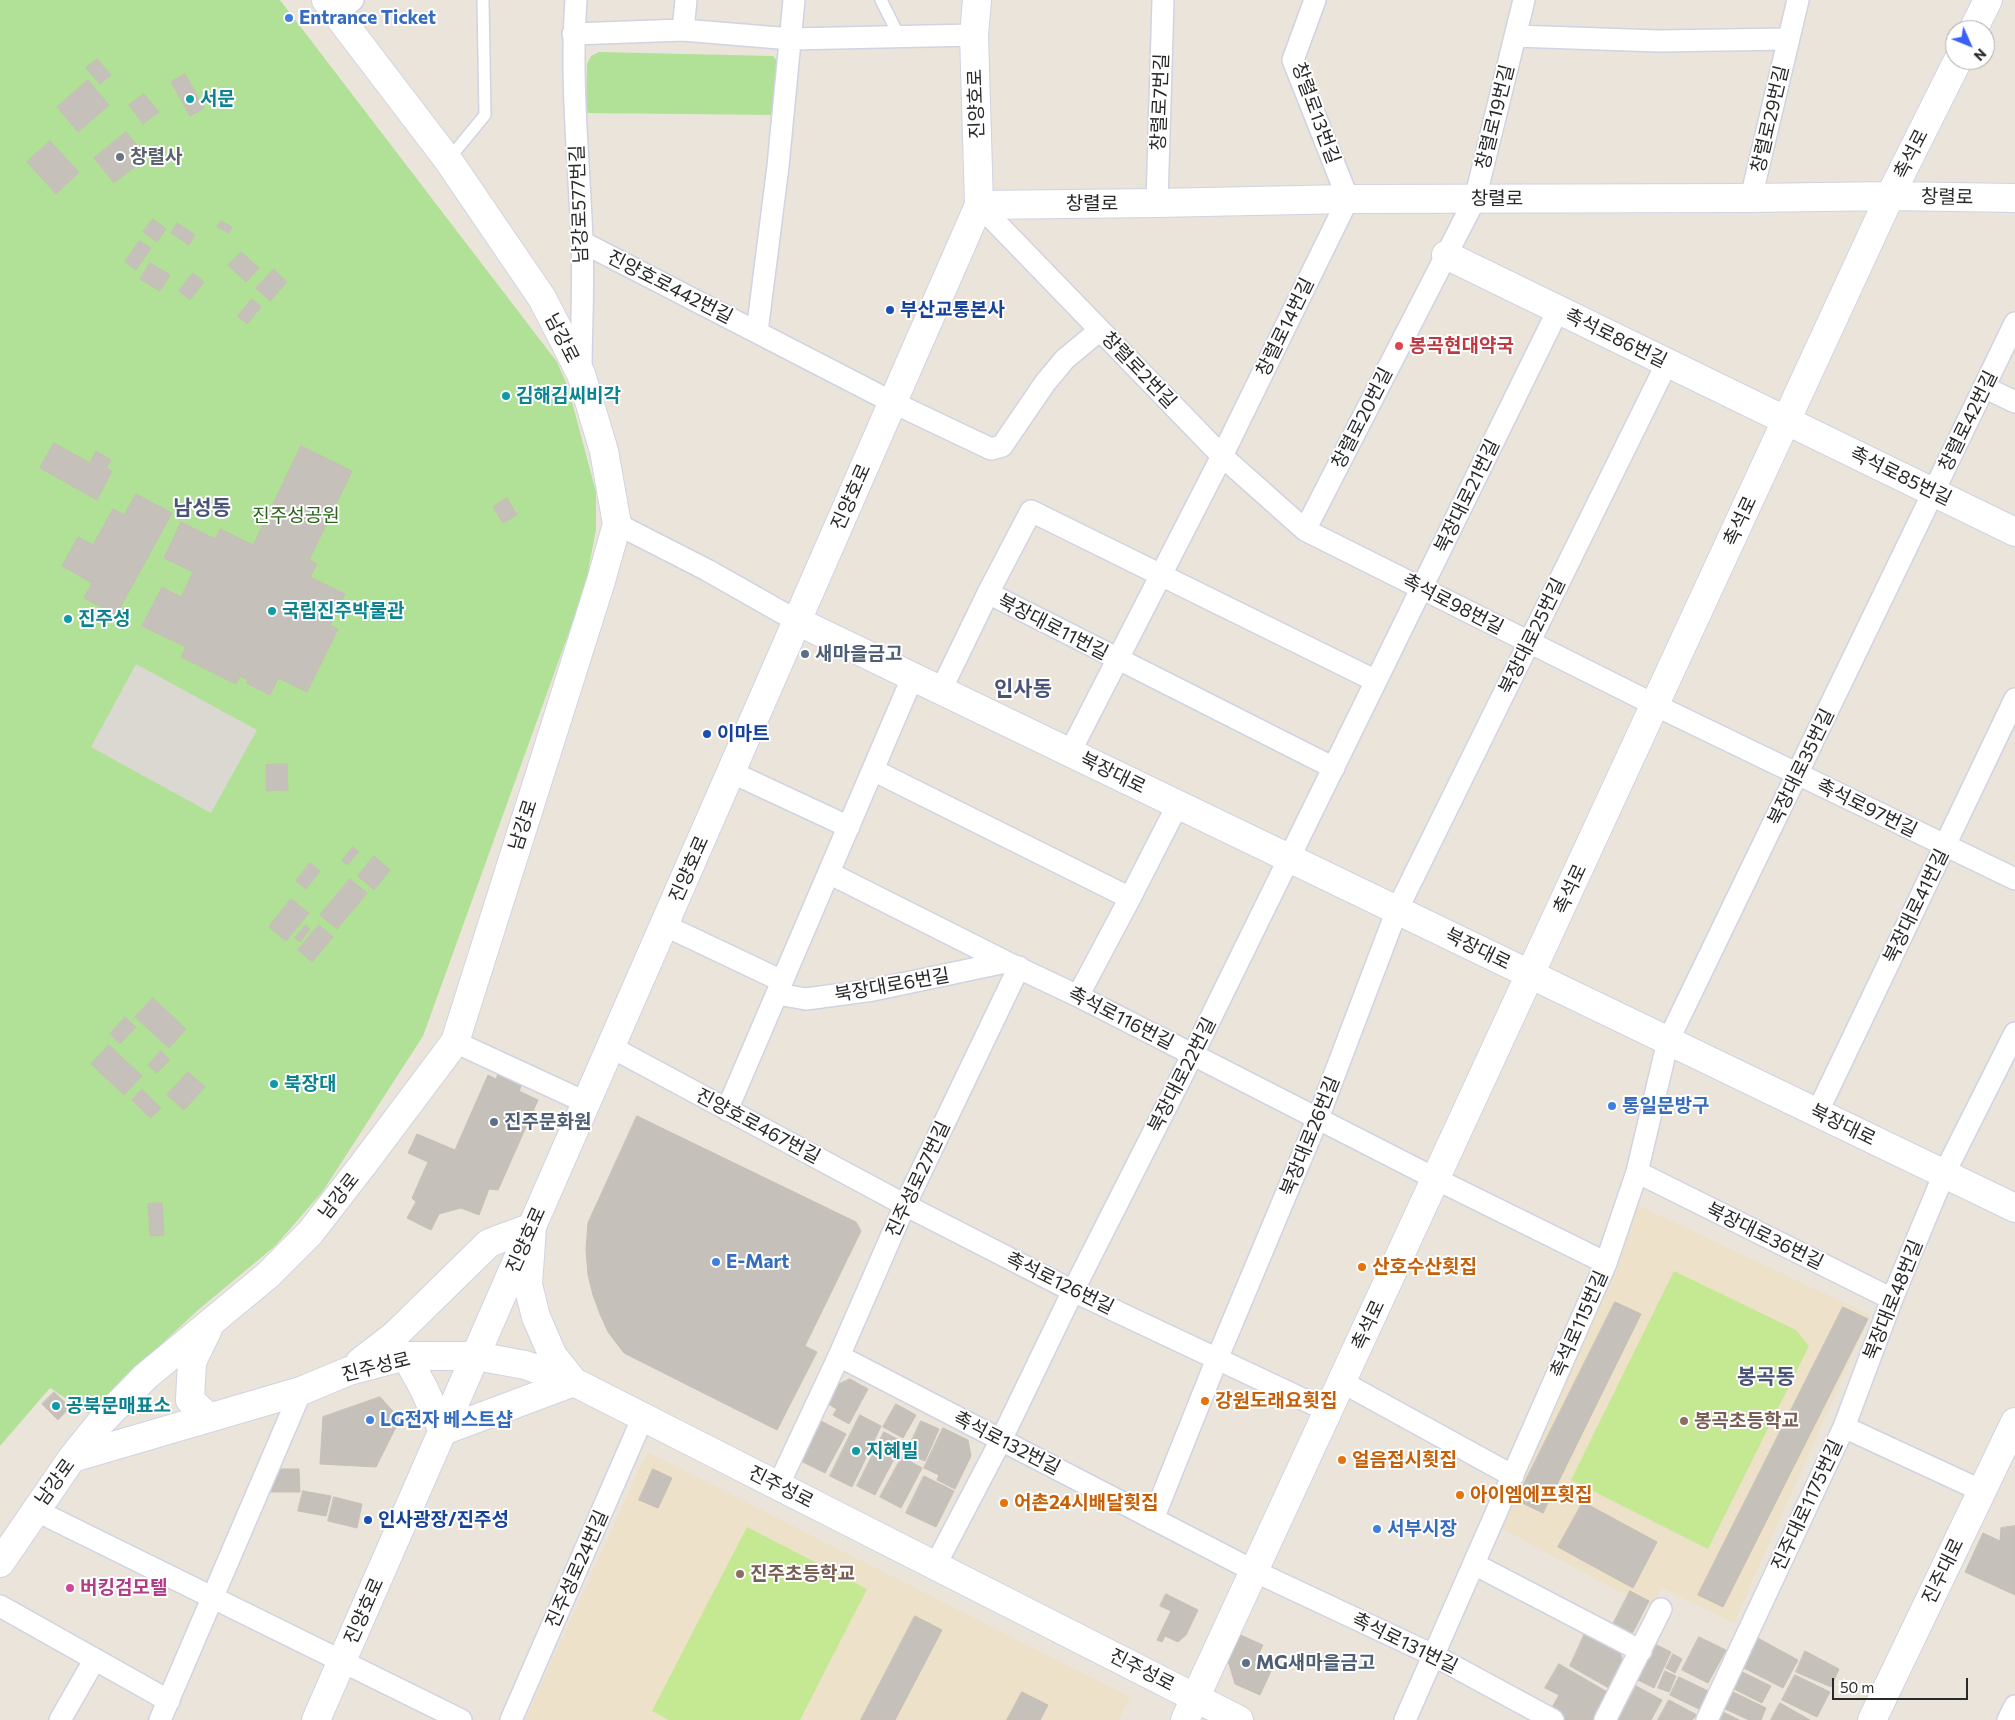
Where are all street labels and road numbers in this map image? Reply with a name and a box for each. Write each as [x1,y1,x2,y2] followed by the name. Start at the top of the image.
[1147,53,1173,151] street label: 창렬로7번길
[1287,59,1345,167] street label: 창렬로13번길
[1471,62,1519,172] street label: 창렬로19번길
[1747,63,1793,175] street label: 창렬로29번길
[963,69,989,139] street label: 진양호로
[1889,125,1933,183] street label: 촉석로
[566,144,592,264] street label: 남강로577번길
[1921,185,1973,209] street label: 창렬로
[1471,188,1523,210] street label: 창렬로
[1066,193,1118,215] street label: 창렬로
[603,246,737,328] street label: 진양호로442번길
[1251,274,1319,380] street label: 창렬로14번길
[1561,304,1671,372] street label: 촉석로86번길
[540,309,584,367] street label: 남강로
[1097,327,1181,413] street label: 창렬로2번길
[1327,364,1397,472] street label: 창렬로20번길
[1934,367,2002,475] street label: 창렬로42번길
[1430,435,1504,557] street label: 북장대로21번길
[1847,442,1955,510] street label: 촉석로85번길
[826,460,876,534] street label: 진양호로
[1719,492,1761,550] street label: 촉석로
[1399,569,1507,639] street label: 촉석로98번길
[1494,574,1570,698] street label: 북장대로25번길
[994,589,1112,665] street label: 북장대로11번길
[1763,705,1839,829] street label: 북장대로35번길
[1077,747,1149,799] street label: 북장대로
[1813,774,1921,842] street label: 촉석로97번길
[504,797,542,853] street label: 남강로
[664,832,714,906] street label: 진양호로
[1879,845,1953,967] street label: 북장대로41번길
[1549,860,1591,918] street label: 촉석로
[1442,923,1514,975] street label: 북장대로
[833,964,951,1006] street label: 북장대로6번길
[1065,982,1177,1054] street label: 촉석로116번길
[1143,1014,1221,1136] street label: 북장대로22번길
[1276,1073,1344,1199] street label: 북장대로26번길
[692,1084,824,1168] street label: 진양호로467번길
[1807,1099,1879,1151] street label: 북장대로
[881,1117,955,1241] street label: 진주성로27번길
[314,1168,364,1224] street label: 남강로
[1703,1198,1827,1274] street label: 북장대로36번길
[501,1203,551,1277] street label: 진양호로
[1858,1236,1928,1364] street label: 북장대로48번길
[1002,1247,1118,1319] street label: 촉석로126번길
[1545,1267,1613,1381] street label: 촉석로115번길
[1347,1296,1389,1354] street label: 촉석로
[339,1347,413,1387] street label: 진주성로
[950,1406,1064,1480] street label: 촉석로132번길
[1767,1436,1847,1574] street label: 진주대로1175번길
[30,1454,80,1510] street label: 남강로
[745,1461,817,1513] street label: 진주성로
[541,1507,613,1631] street label: 진주성로24번길
[1917,1535,1969,1607] street label: 진주대로
[339,1574,389,1648] street label: 진양호로
[1349,1608,1461,1678] street label: 촉석로131번길
[1106,1644,1178,1696] street label: 진주성로

